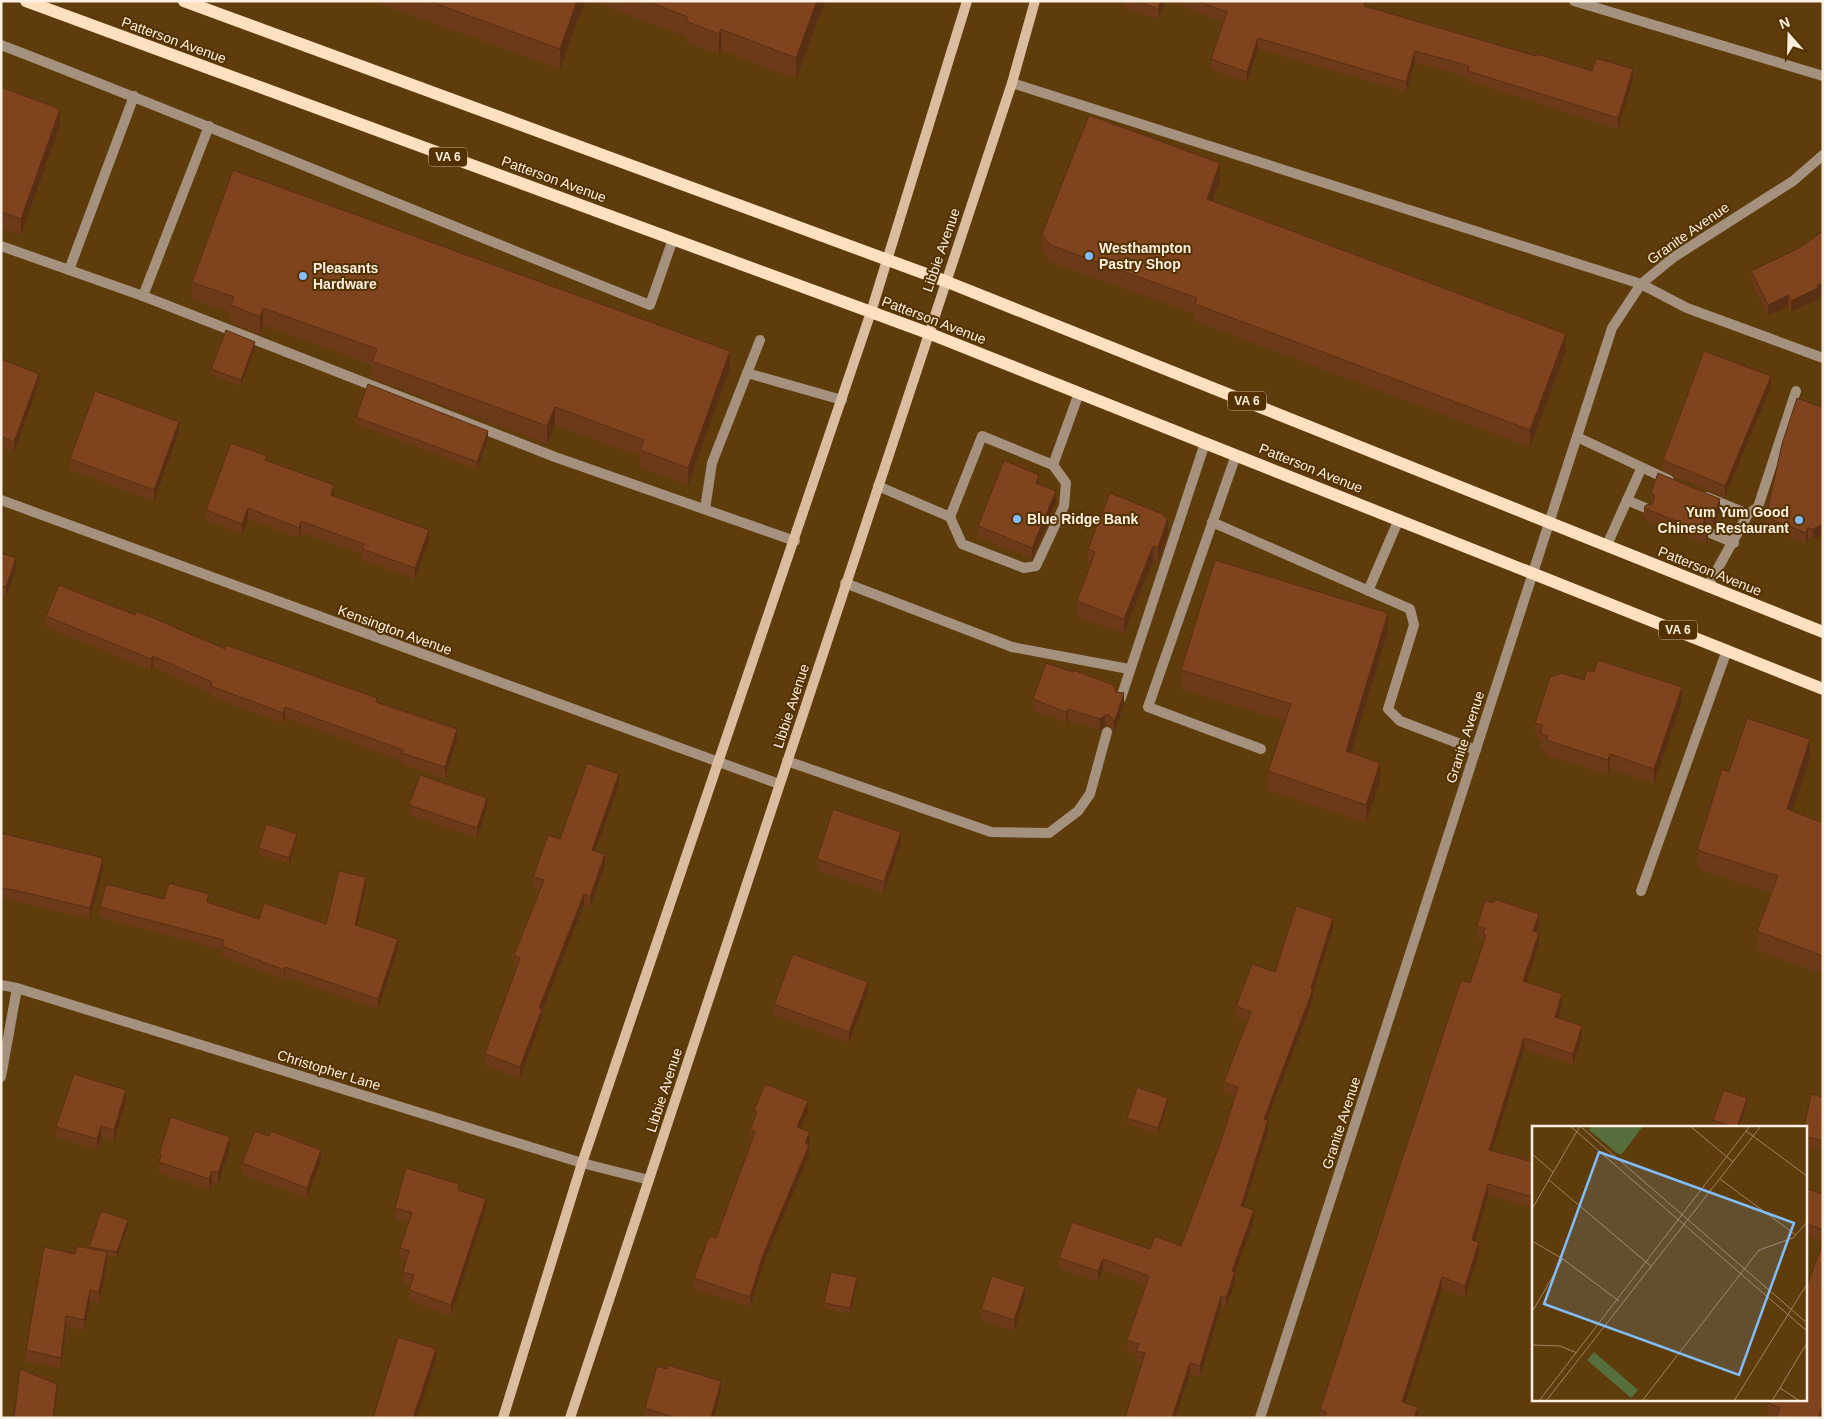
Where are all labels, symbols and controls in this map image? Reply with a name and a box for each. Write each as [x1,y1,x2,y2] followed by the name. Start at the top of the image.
[1764,10,1814,60] north arrow
[119,14,229,66] street label: Patterson Avenue
[1777,14,1792,32] text: N
[429,148,467,166] road number: VA 6
[499,153,609,205] street label: Patterson Avenue
[1644,199,1732,267] street label: Granite Avenue
[919,206,963,294] street label: Libbie Avenue
[1099,240,1191,272] place label: Westhampton Pastry Shop
[1083,250,1095,262] marker: Westhampton Pastry Shop
[313,260,379,292] place label: Pleasants Hardware
[297,270,309,282] marker: Pleasants Hardware
[880,293,989,347] street label: Patterson Avenue
[1228,392,1266,411] road number: VA 6
[1257,440,1365,496] street label: Patterson Avenue
[1658,504,1789,536] place label: Yum Yum Good Chinese Restaurant
[1027,511,1138,527] place label: Blue Ridge Bank
[1011,513,1023,525] marker: Blue Ridge Bank
[1793,514,1805,526] marker: Yum Yum Good Chinese Restaurant
[1656,543,1764,599] street label: Patterson Avenue
[336,602,455,658] street label: Kensington Avenue
[1659,620,1697,640] road number: VA 6
[770,662,812,750] street label: Libbie Avenue
[1443,689,1488,785] street label: Granite Avenue
[643,1046,685,1134] street label: Libbie Avenue
[275,1047,383,1093] street label: Christopher Lane
[1319,1075,1364,1171] street label: Granite Avenue
[1532,1126,1806,1402] inset map

